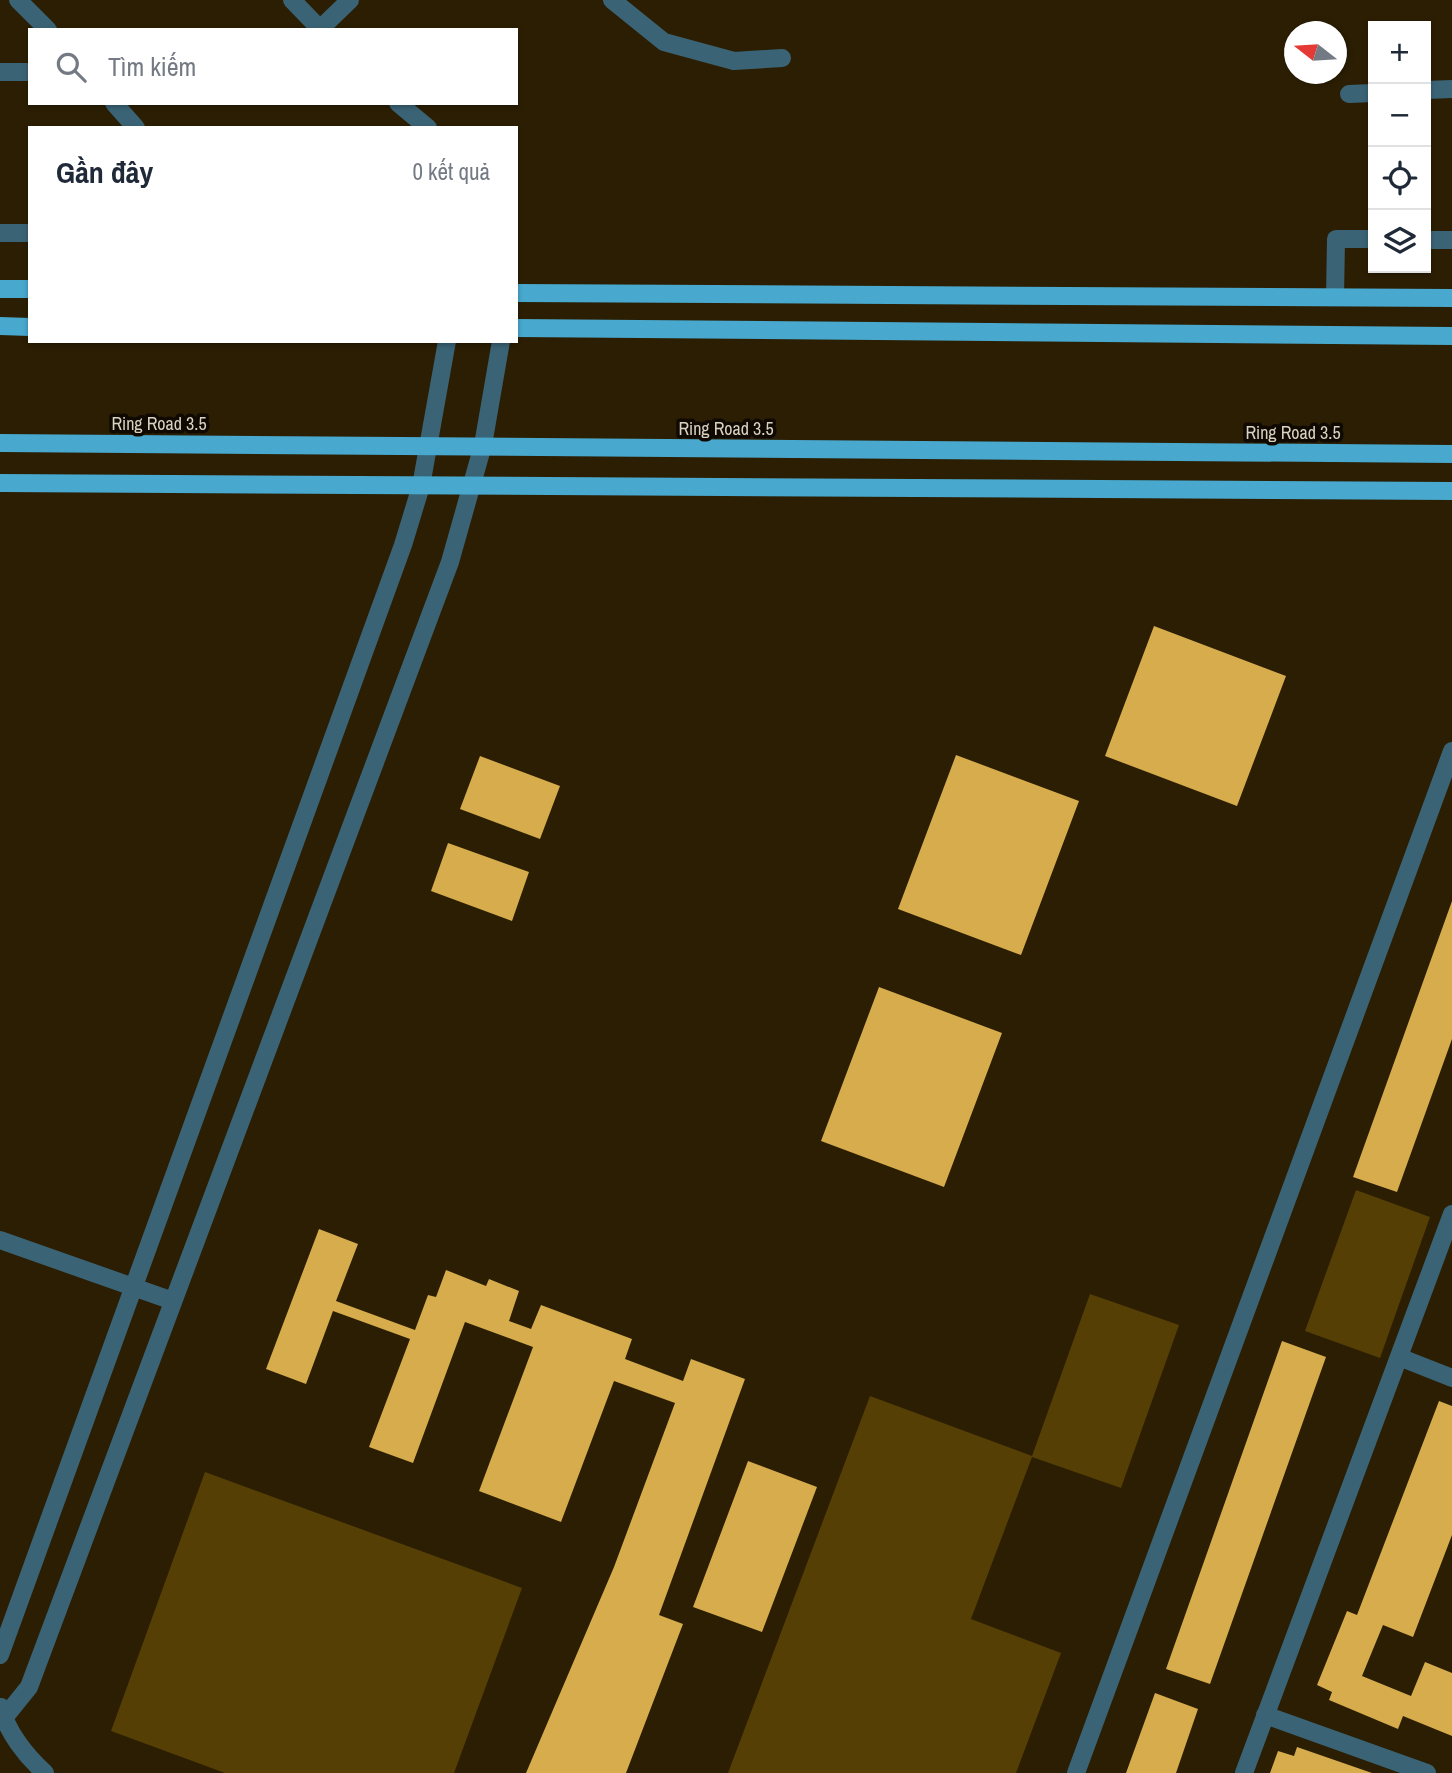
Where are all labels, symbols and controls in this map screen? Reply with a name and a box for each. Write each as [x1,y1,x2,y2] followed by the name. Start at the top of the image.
[1284,21,1347,84] north arrow
[1368,21,1431,273] map controls
[1368,21,1431,84] button: +
[28,28,518,105] search box
[52,48,90,86] icon: search
[108,49,196,84] text: Tìm kiếm
[1368,84,1431,147] button: −
[1368,147,1431,210] button: locate
[56,152,153,192] text: Gần đây
[412,156,490,187] text: 0 kết quả
[1368,210,1431,273] button: layers
[111,411,207,436] street label: Ring Road 3.5
[678,416,774,441] street label: Ring Road 3.5
[1245,420,1341,445] street label: Ring Road 3.5

